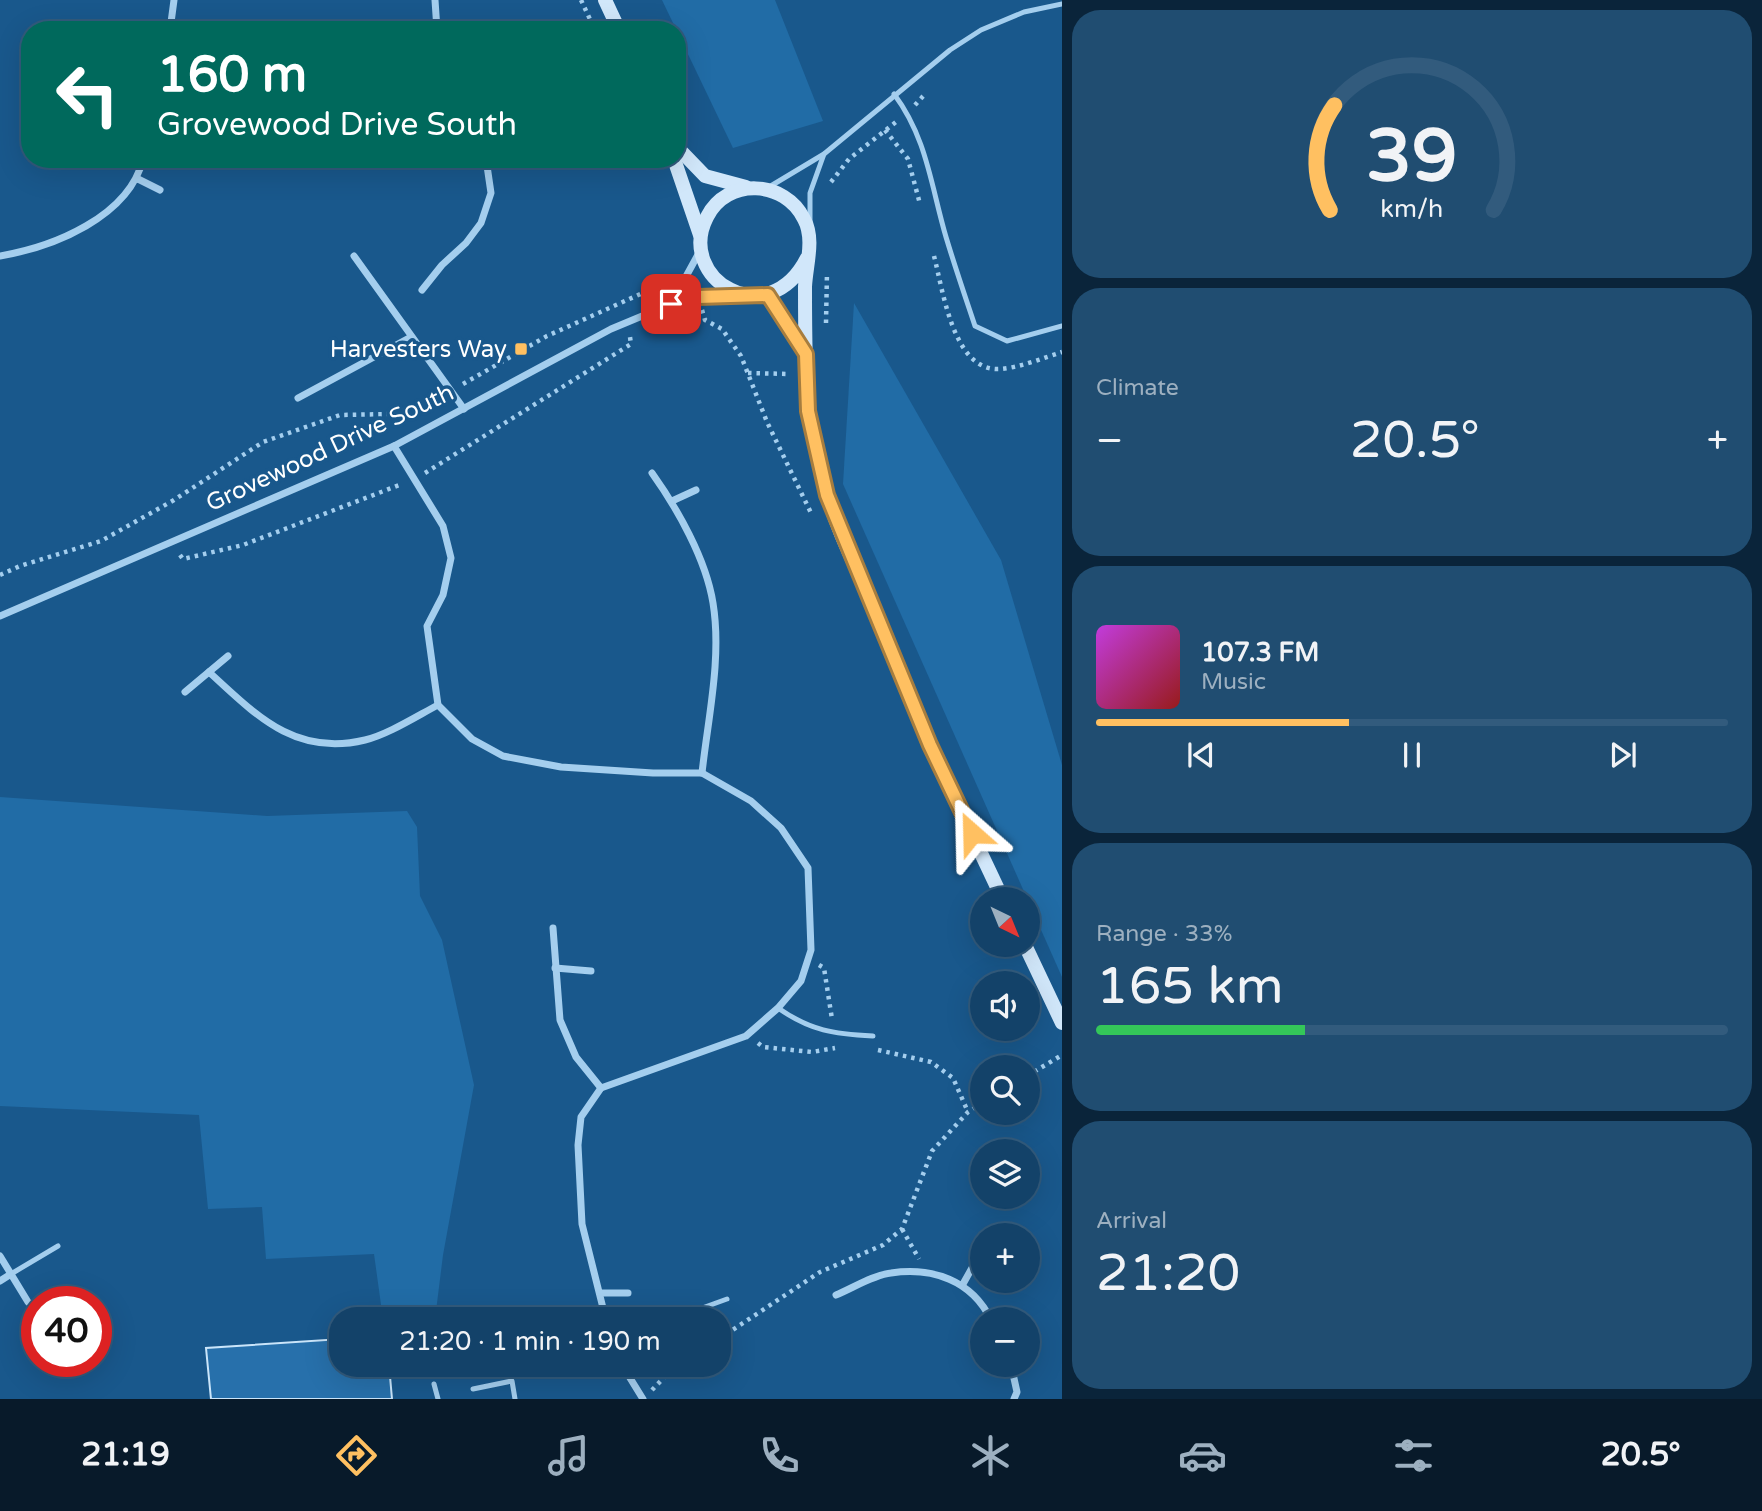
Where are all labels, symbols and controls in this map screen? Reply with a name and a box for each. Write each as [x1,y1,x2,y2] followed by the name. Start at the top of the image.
[157,46,307,105] text: 160 m
[42,49,133,140] icon: left
[157,106,517,144] text: Grovewood Drive South
[1366,113,1458,201] text: 39
[1381,194,1443,224] text: km/h
[641,274,701,334] pin
[652,285,690,323] icon: arrive
[330,335,507,364] place label: Harvesters Way
[513,341,529,357] marker: Harvesters Way
[1096,374,1179,402] text: Climate
[202,378,458,518] street label: Grovewood Drive South
[1350,409,1480,472] text: 20.5°
[1096,418,1123,464] text: −
[1707,418,1728,464] text: +
[1201,637,1319,668] text: 107.3 FM
[1201,668,1266,696] text: Music
[1182,736,1220,774] icon: previous
[1393,736,1431,774] icon: pause
[1604,736,1642,774] icon: next
[935,796,1009,870] position arrow
[970,887,1040,957] north arrow
[970,887,1040,1377] map controls
[1096,920,1232,948] text: Range · 33%
[1096,955,1284,1018] text: 165 km
[970,971,1040,1041] button: sound
[970,1055,1040,1125] button: search
[970,1139,1040,1209] button: layers
[1096,1207,1167,1235] text: Arrival
[970,1223,1040,1293] button: +
[1096,1242,1240,1305] text: 21:20
[21,1286,112,1377] speed limit sign: 40
[970,1307,1040,1377] button: −
[399,1326,661,1357] text: 21:20 · 1 min · 190 m
[332,1431,381,1480] icon: directions
[544,1431,593,1480] icon: music
[755,1431,804,1480] icon: phone
[966,1431,1015,1480] icon: climate
[1178,1431,1227,1480] icon: car
[1389,1431,1438,1480] icon: filters
[81,1436,170,1474] text: 21:19
[1601,1436,1681,1474] text: 20.5°

